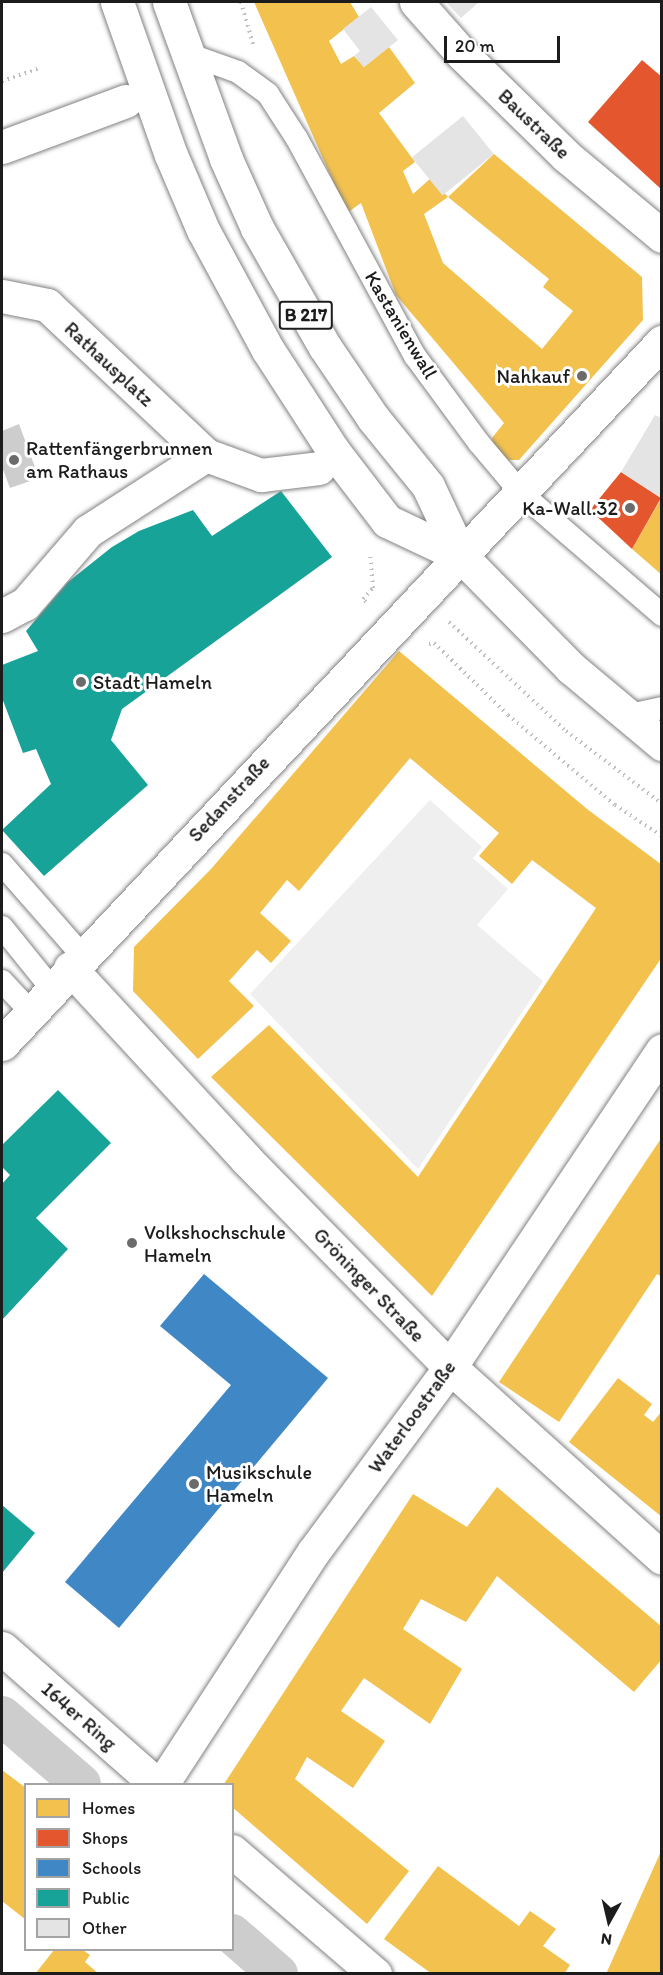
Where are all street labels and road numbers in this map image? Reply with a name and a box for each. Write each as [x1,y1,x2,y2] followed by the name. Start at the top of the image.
[493,84,575,164] street label: Baustraße
[359,267,443,383] street label: Kastanienwall
[278,300,334,330] road number: B 217
[59,316,159,412] street label: Rathausplatz
[183,751,275,847] street label: Sedanstraße
[308,1223,430,1347] street label: Gröninger Straße
[363,1356,461,1478] street label: Waterloostraße
[36,1677,122,1755] street label: 164er Ring

